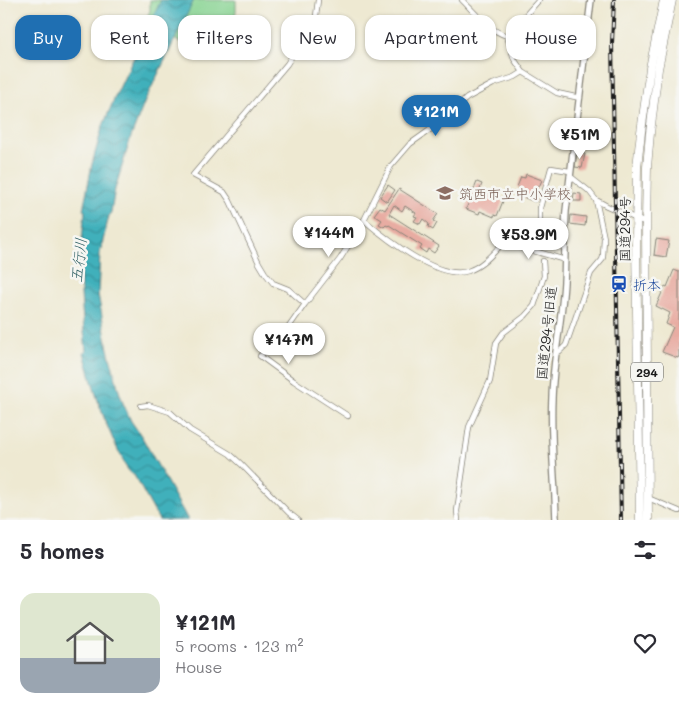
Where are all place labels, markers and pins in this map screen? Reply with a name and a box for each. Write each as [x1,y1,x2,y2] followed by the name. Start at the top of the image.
[401,94,471,137] pin: ¥121M
[550,118,610,160] pin: ¥51M
[435,183,455,203] school or university icon: 筑西市立中小学校
[459,184,571,203] place label: 筑西市立中小学校
[294,216,364,258] pin: ¥144M
[488,218,570,260] pin: ¥53.9M
[609,274,629,294] station icon: 折本
[633,275,661,294] place label: 折本
[254,322,324,365] pin: ¥147M

